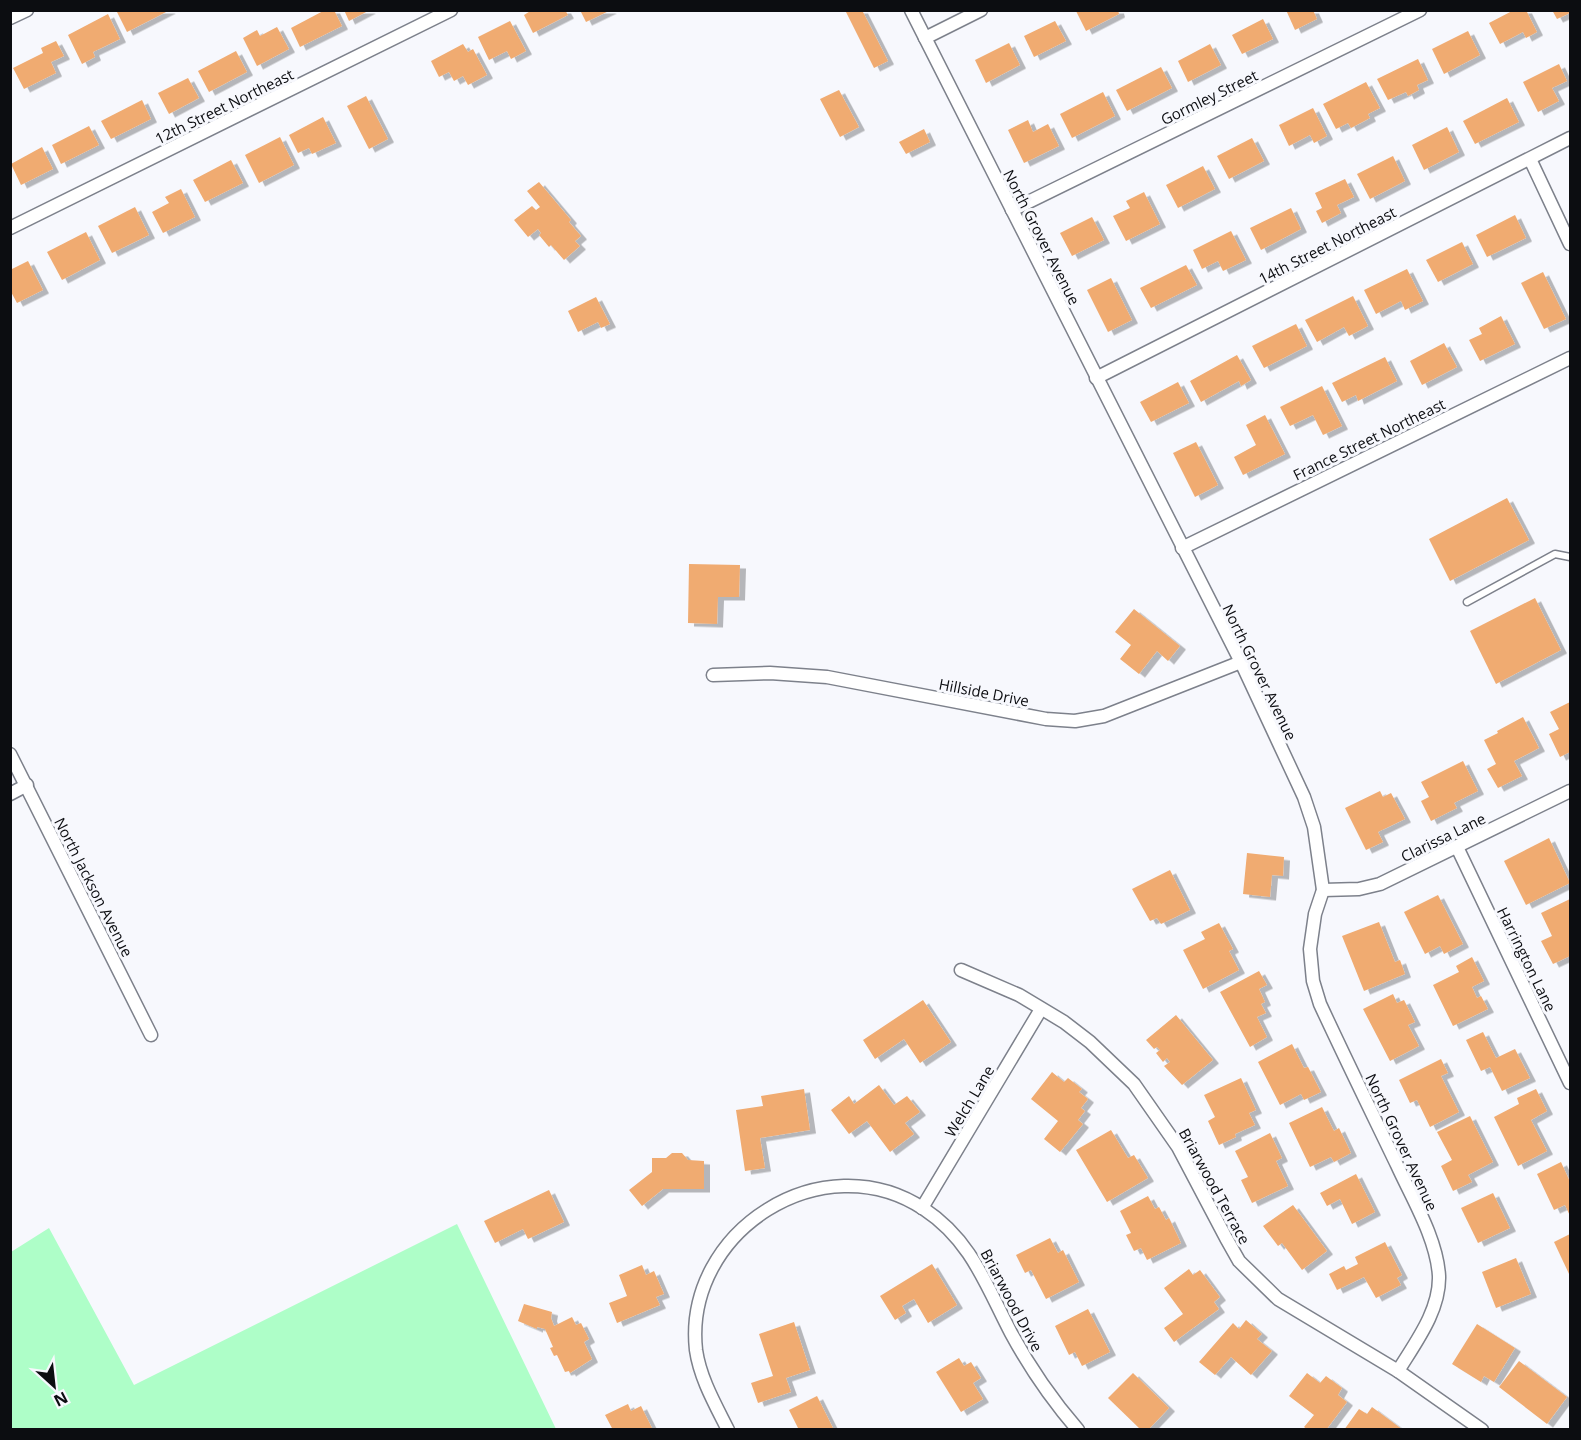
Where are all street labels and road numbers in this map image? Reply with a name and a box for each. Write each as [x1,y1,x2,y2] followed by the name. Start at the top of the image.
[151,64,297,148] street label: 12th Street Northeast
[1157,65,1261,129] street label: Gormley Street
[999,166,1085,308] street label: North Grover Avenue
[1255,202,1399,288] street label: 14th Street Northeast
[1290,393,1448,485] street label: France Street Northeast
[1218,601,1302,743] street label: North Grover Avenue
[937,673,1031,711] street label: Hillside Drive
[1397,808,1489,866] street label: Clarissa Lane
[50,814,138,960] street label: North Jackson Avenue
[1493,903,1561,1015] street label: Harrington Lane
[940,1062,998,1140] street label: Welch Lane
[1361,1070,1443,1214] street label: North Grover Avenue
[1175,1124,1255,1248] street label: Briarwood Terrace
[977,1245,1047,1355] street label: Briarwood Drive

